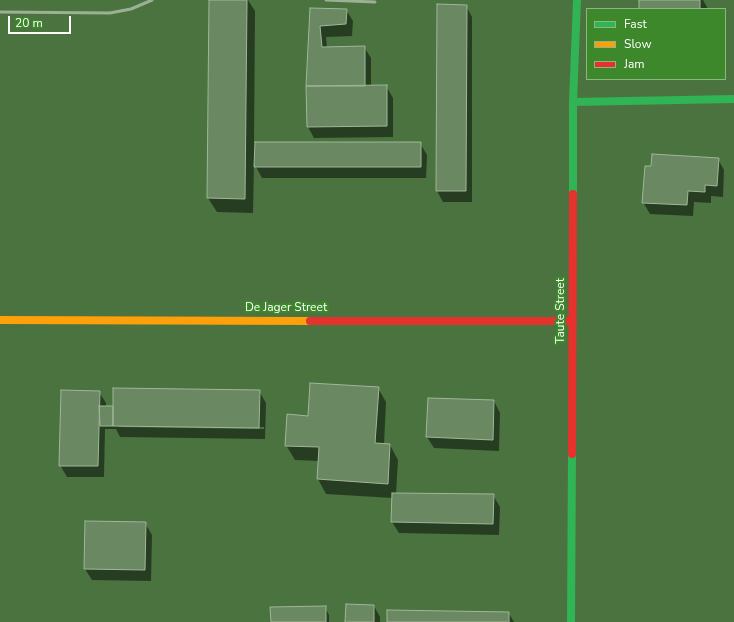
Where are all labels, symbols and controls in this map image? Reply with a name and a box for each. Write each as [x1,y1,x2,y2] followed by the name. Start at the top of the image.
[10,8,73,34] scale bar
[586,8,726,80] legend
[15,15,43,31] text: 20 m
[624,16,647,32] text: Fast
[624,36,652,52] text: Slow
[624,56,645,72] text: Jam
[554,278,568,344] street label: Taute Street
[245,301,327,315] street label: De Jager Street

